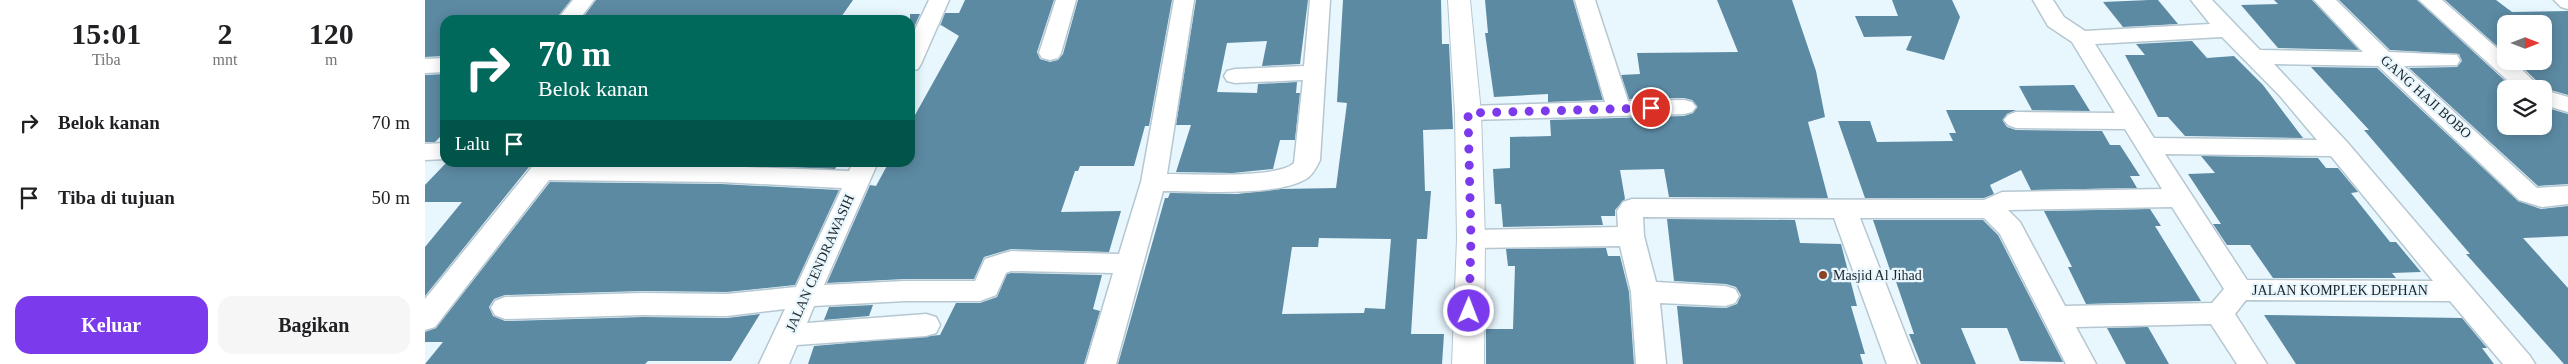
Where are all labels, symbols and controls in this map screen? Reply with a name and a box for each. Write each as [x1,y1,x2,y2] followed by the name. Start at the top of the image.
[2497,15,2553,70] north arrow
[2497,15,2552,135] map controls
[71,17,141,50] text: 15:01
[217,17,232,50] text: 2
[309,17,354,50] text: 120
[455,35,520,100] icon: right
[538,35,611,74] text: 70 m
[92,51,121,68] text: Tiba
[213,51,237,68] text: mnt
[325,51,337,68] text: m
[2378,52,2474,142] street label: GANG HAJI BOBO
[538,76,649,101] text: Belok kanan
[2497,80,2552,135] button: layers
[1630,87,1672,129] pin
[1637,94,1665,122] icon: arrive
[15,109,43,137] icon: right
[58,112,160,133] text: Belok kanan
[371,112,410,133] text: 70 m
[500,130,528,158] icon: arrive
[455,133,490,154] text: Lalu
[15,184,43,212] icon: arrive
[58,187,175,208] text: Tiba di tujuan
[371,187,410,208] text: 50 m
[783,192,857,334] street label: JALAN CENDRAWASIH
[1833,268,1922,283] place label: Masjid Al Jihad
[1817,269,1829,281] marker: Masjid Al Jihad
[2252,283,2428,298] street label: JALAN KOMPLEK DEPHAN
[1442,284,1494,336] position arrow
[15,296,208,354] button: Keluar
[218,296,410,354] button: Bagikan

